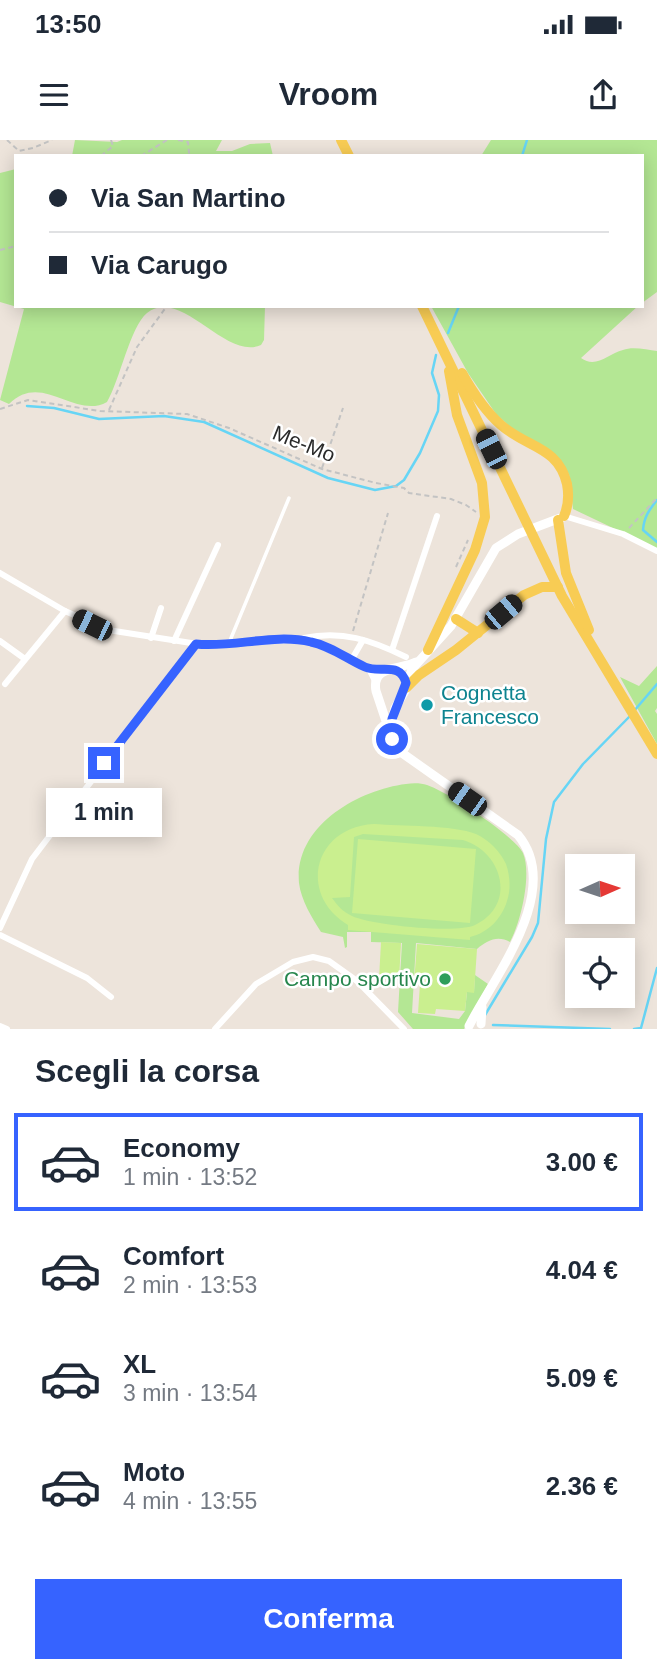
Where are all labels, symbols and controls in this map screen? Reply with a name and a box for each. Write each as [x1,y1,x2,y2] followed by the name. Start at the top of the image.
[35,9,102,39] text: 13:50
[35,76,73,114] icon: menu
[279,76,378,112] text: Vroom
[584,76,622,114] icon: share
[91,183,286,213] text: Via San Martino
[91,250,228,280] text: Via Carugo
[270,421,339,466] street label: Me-Mo
[473,426,510,472] car
[481,590,526,634] car
[69,606,116,644] car
[441,681,539,728] place label: Cognetta Francesco
[419,697,435,713] marker: Cognetta Francesco
[376,723,408,755] route start
[88,747,120,779] route end
[444,778,491,820] car
[46,788,162,836] callout: 1 min
[74,799,134,825] text: 1 min
[565,854,635,924] north arrow
[565,854,635,1008] map controls
[565,938,635,1008] button: locate
[284,967,431,990] place label: Campo sportivo
[437,971,453,987] marker: Campo sportivo
[35,1053,259,1089] text: Scegli la corsa
[39,1131,102,1194] icon: car
[123,1133,240,1163] text: Economy
[546,1147,618,1177] text: 3.00 €
[123,1164,257,1190] text: 1 min · 13:52
[39,1239,102,1302] icon: car
[123,1241,224,1271] text: Comfort
[546,1255,618,1285] text: 4.04 €
[123,1272,257,1298] text: 2 min · 13:53
[39,1347,102,1410] icon: car
[123,1349,156,1379] text: XL
[546,1363,618,1393] text: 5.09 €
[123,1380,257,1406] text: 3 min · 13:54
[39,1455,102,1518] icon: car
[123,1457,185,1487] text: Moto
[546,1471,618,1501] text: 2.36 €
[123,1488,257,1514] text: 4 min · 13:55
[35,1579,622,1659] button: Conferma

